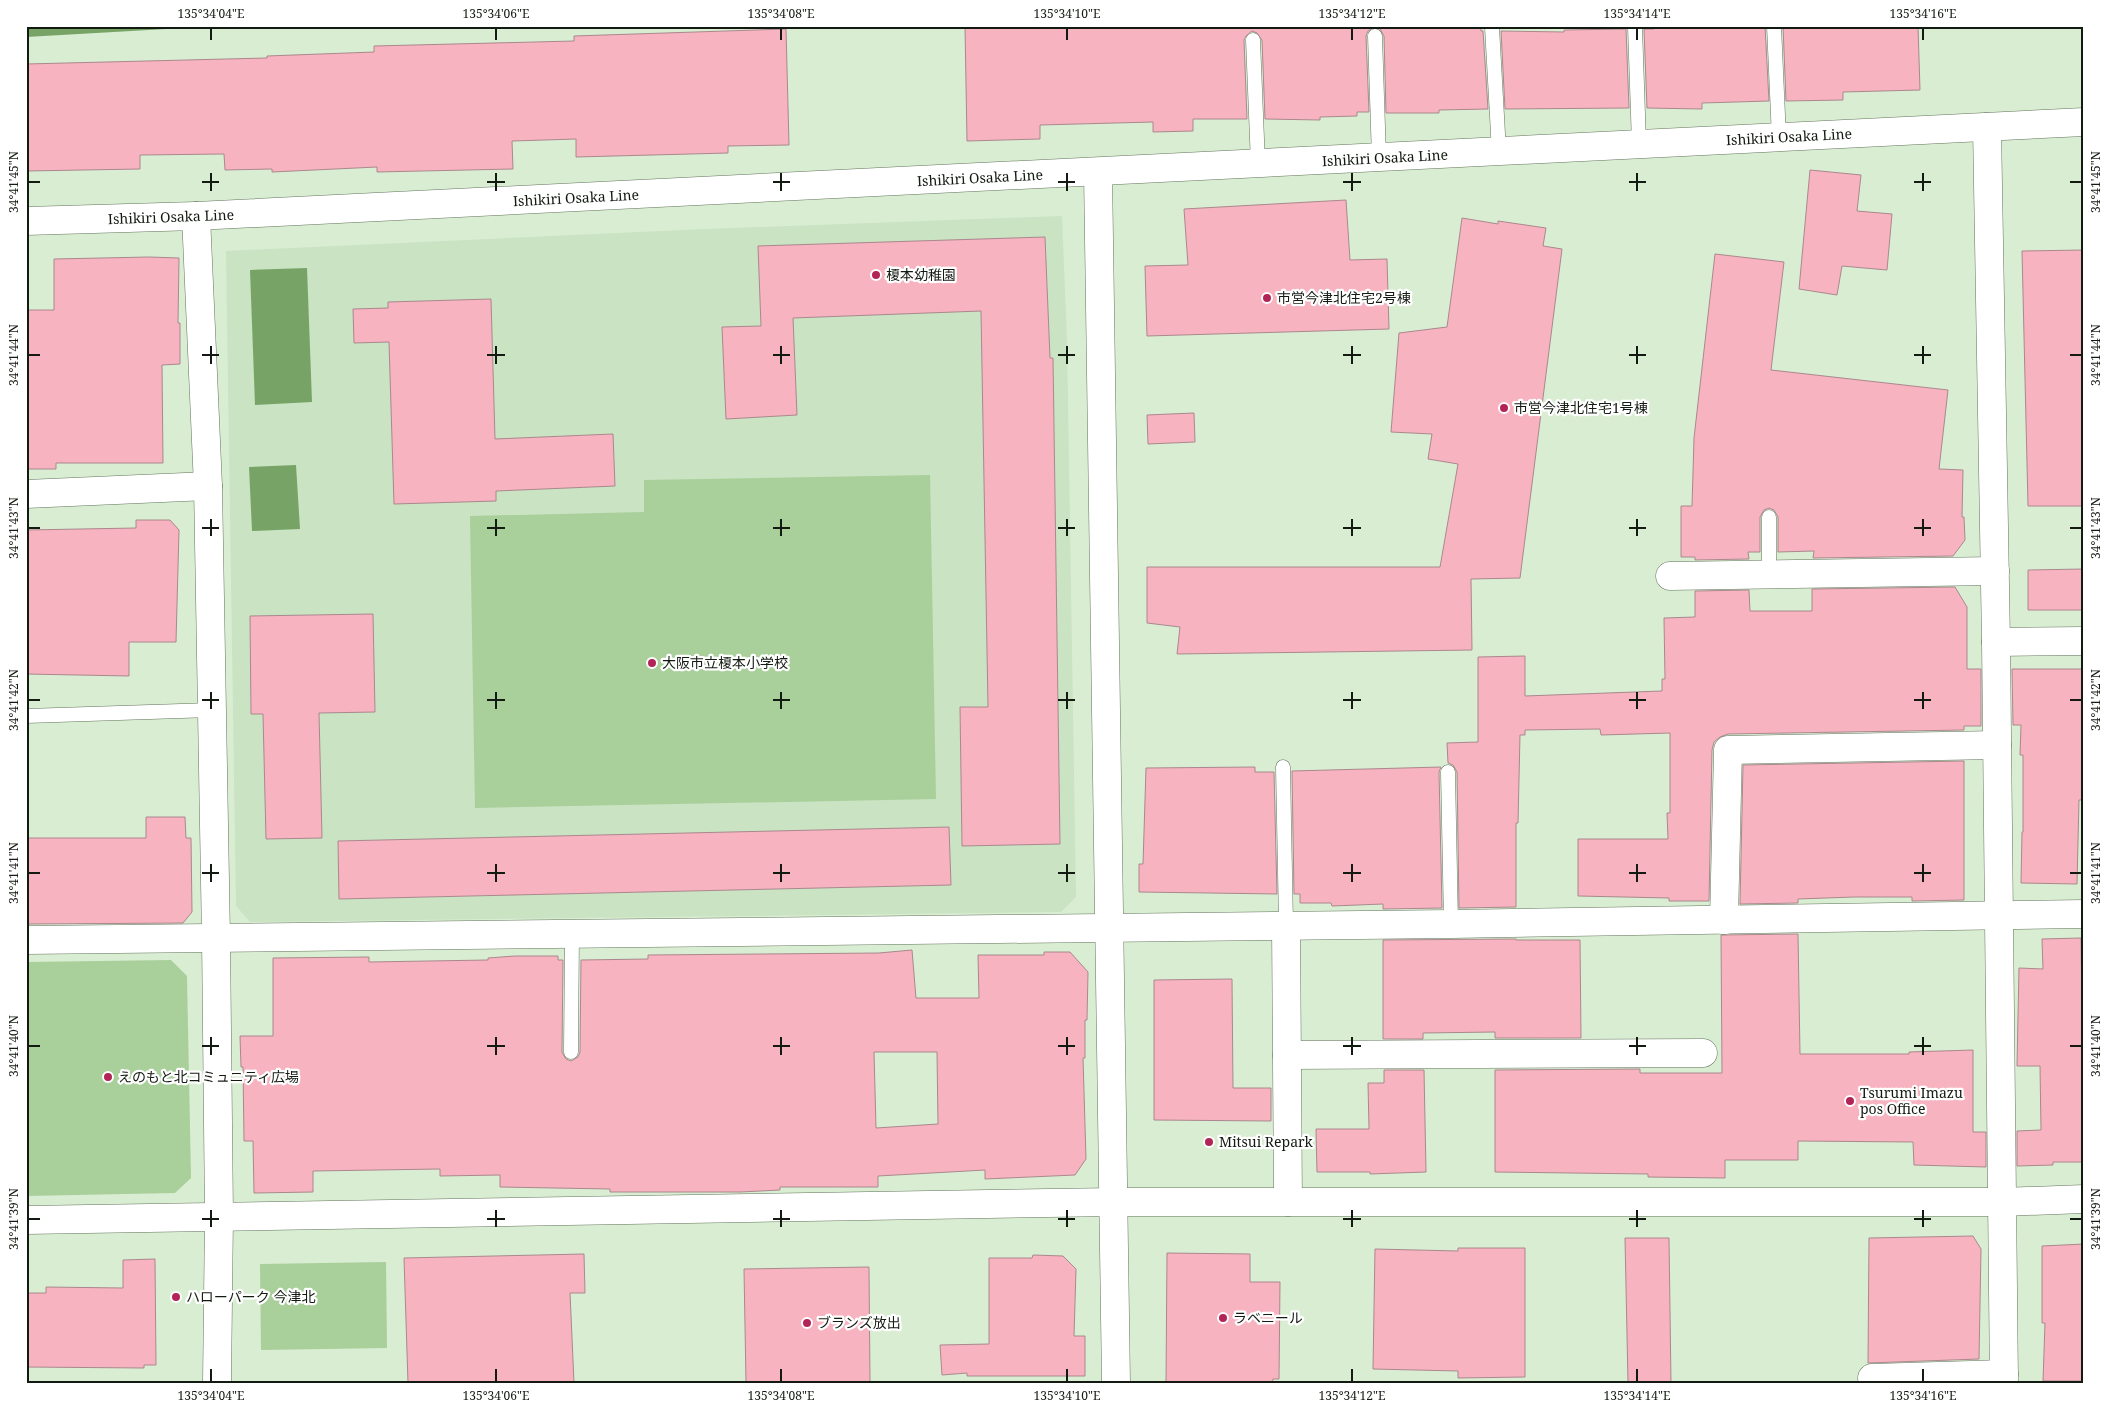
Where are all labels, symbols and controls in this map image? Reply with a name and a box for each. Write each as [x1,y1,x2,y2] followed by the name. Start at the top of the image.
[178,5,244,22] text: 135°34'04"E
[463,5,529,22] text: 135°34'06"E
[748,5,814,22] text: 135°34'08"E
[1034,5,1100,22] text: 135°34'10"E
[1319,5,1385,22] text: 135°34'12"E
[1604,5,1670,22] text: 135°34'14"E
[1890,5,1956,22] text: 135°34'16"E
[1725,124,1853,149] street label: Ishikiri Osaka Line
[1321,145,1449,170] street label: Ishikiri Osaka Line
[5,151,22,213] text: 34°41'45"N
[2087,151,2104,213] text: 34°41'45"N
[916,165,1044,190] street label: Ishikiri Osaka Line
[512,185,640,210] street label: Ishikiri Osaka Line
[108,205,234,228] street label: Ishikiri Osaka Line
[886,265,956,284] place label: 榎本幼稚園
[870,269,882,281] marker: 榎本幼稚園
[1277,288,1411,307] place label: 市営今津北住宅2号棟
[1261,292,1273,304] marker: 市営今津北住宅2号棟
[5,324,22,386] text: 34°41'44"N
[2087,324,2104,386] text: 34°41'44"N
[1514,398,1648,417] place label: 市営今津北住宅1号棟
[1498,402,1510,414] marker: 市営今津北住宅1号棟
[5,497,22,559] text: 34°41'43"N
[2087,497,2104,559] text: 34°41'43"N
[662,653,788,672] place label: 大阪市立榎本小学校
[646,657,658,669] marker: 大阪市立榎本小学校
[5,669,22,731] text: 34°41'42"N
[2087,669,2104,731] text: 34°41'42"N
[5,842,22,904] text: 34°41'41"N
[2087,842,2104,904] text: 34°41'41"N
[5,1015,22,1077] text: 34°41'40"N
[2087,1015,2104,1077] text: 34°41'40"N
[118,1067,299,1086] place label: えのもと北コミュニティ広場
[102,1071,114,1083] marker: えのもと北コミュニティ広場
[1860,1083,1963,1118] place label: Tsurumi Imazu pos Office
[1844,1095,1856,1107] marker: Tsurumi Imazu pos Office
[1219,1132,1314,1151] place label: Mitsui Repark
[1203,1136,1215,1148] marker: Mitsui Repark
[5,1188,22,1250] text: 34°41'39"N
[2087,1188,2104,1250] text: 34°41'39"N
[186,1287,316,1306] place label: ハローパーク 今津北
[170,1291,182,1303] marker: ハローパーク 今津北
[1233,1308,1303,1327] place label: ラベニール
[1217,1312,1229,1324] marker: ラベニール
[817,1313,901,1332] place label: ブランズ放出
[801,1317,813,1329] marker: ブランズ放出
[178,1387,244,1404] text: 135°34'04"E
[463,1387,529,1404] text: 135°34'06"E
[748,1387,814,1404] text: 135°34'08"E
[1034,1387,1100,1404] text: 135°34'10"E
[1319,1387,1385,1404] text: 135°34'12"E
[1604,1387,1670,1404] text: 135°34'14"E
[1890,1387,1956,1404] text: 135°34'16"E

